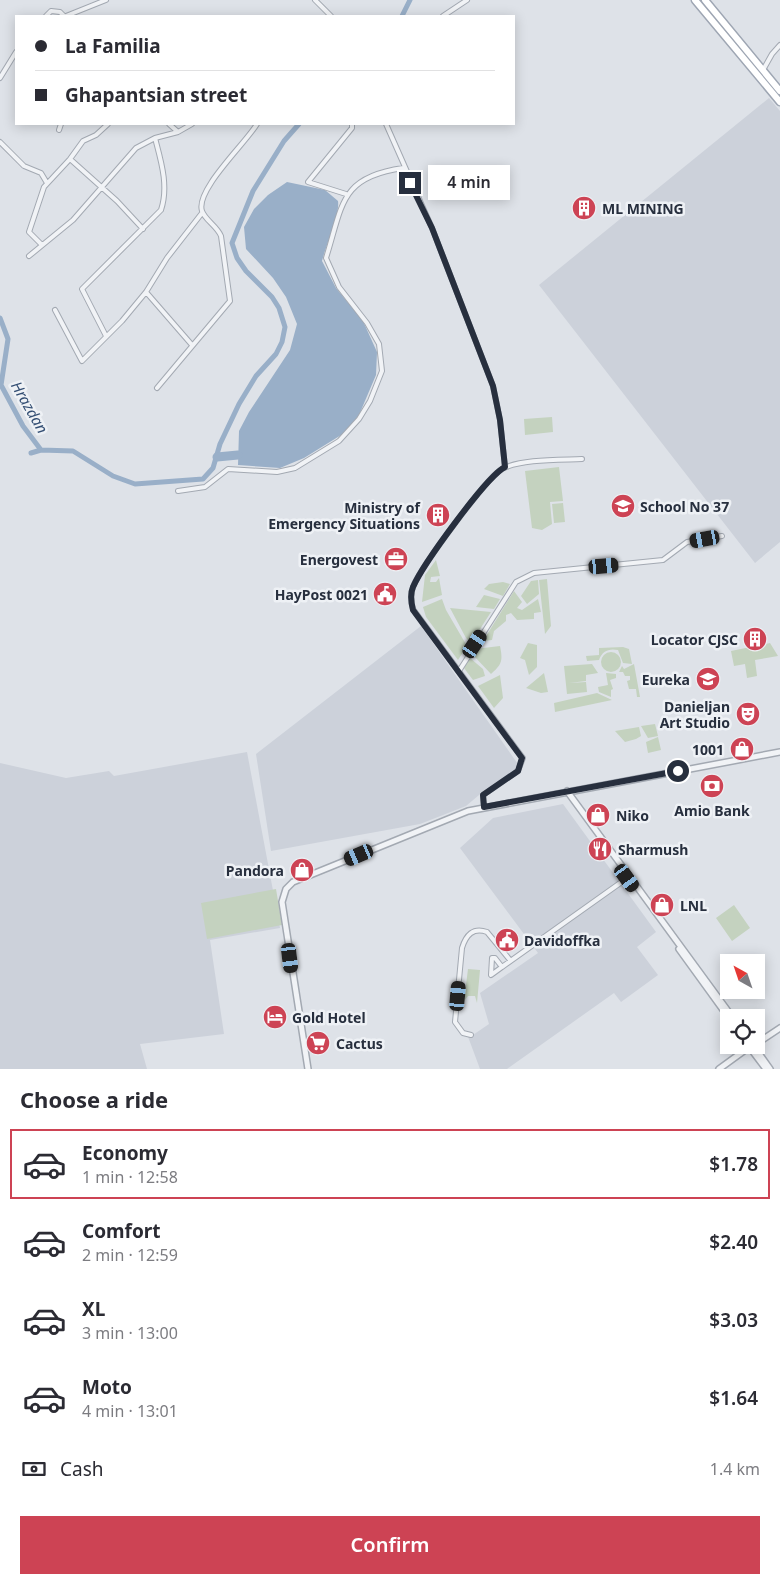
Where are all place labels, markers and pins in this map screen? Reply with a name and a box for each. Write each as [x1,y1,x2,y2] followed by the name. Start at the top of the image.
[571,195,597,221] building icon: ML MINING
[602,199,684,218] place label: ML MINING
[610,493,636,519] school or university icon: School No 37
[640,497,729,516] place label: School No 37
[268,498,422,533] place label: Ministry of Emergency Situations
[425,502,451,528] building icon: Ministry of Emergency Situations
[383,546,409,572] office icon: Energovest
[300,550,378,569] place label: Energovest
[372,581,398,607] public building icon: HayPost 0021
[275,585,368,604] place label: HayPost 0021
[742,626,768,652] building icon: Locator CJSC
[651,630,738,649] place label: Locator CJSC
[695,666,721,692] school or university icon: Eureka
[642,670,690,689] place label: Eureka
[660,697,730,732] place label: Danieljan Art Studio
[735,701,761,727] theatre icon: Danieljan Art Studio
[729,736,755,762] shop icon: 1001
[692,740,724,759] place label: 1001
[699,773,725,799] bank icon: Amio Bank
[674,801,750,820] place label: Amio Bank
[585,802,611,828] shop icon: Niko
[616,806,649,825] place label: Niko
[587,836,613,862] restaurant icon: Sharmush
[618,840,688,859] place label: Sharmush
[289,857,315,883] shop icon: Pandora
[226,861,284,880] place label: Pandora
[649,892,675,918] shop icon: LNL
[680,896,707,915] place label: LNL
[494,927,520,953] public building icon: Davidoffka
[524,931,600,950] place label: Davidoffka
[262,1004,288,1030] hotel icon: Gold Hotel
[292,1008,366,1027] place label: Gold Hotel
[305,1030,331,1056] supermarket icon: Cactus
[336,1034,383,1053] place label: Cactus

